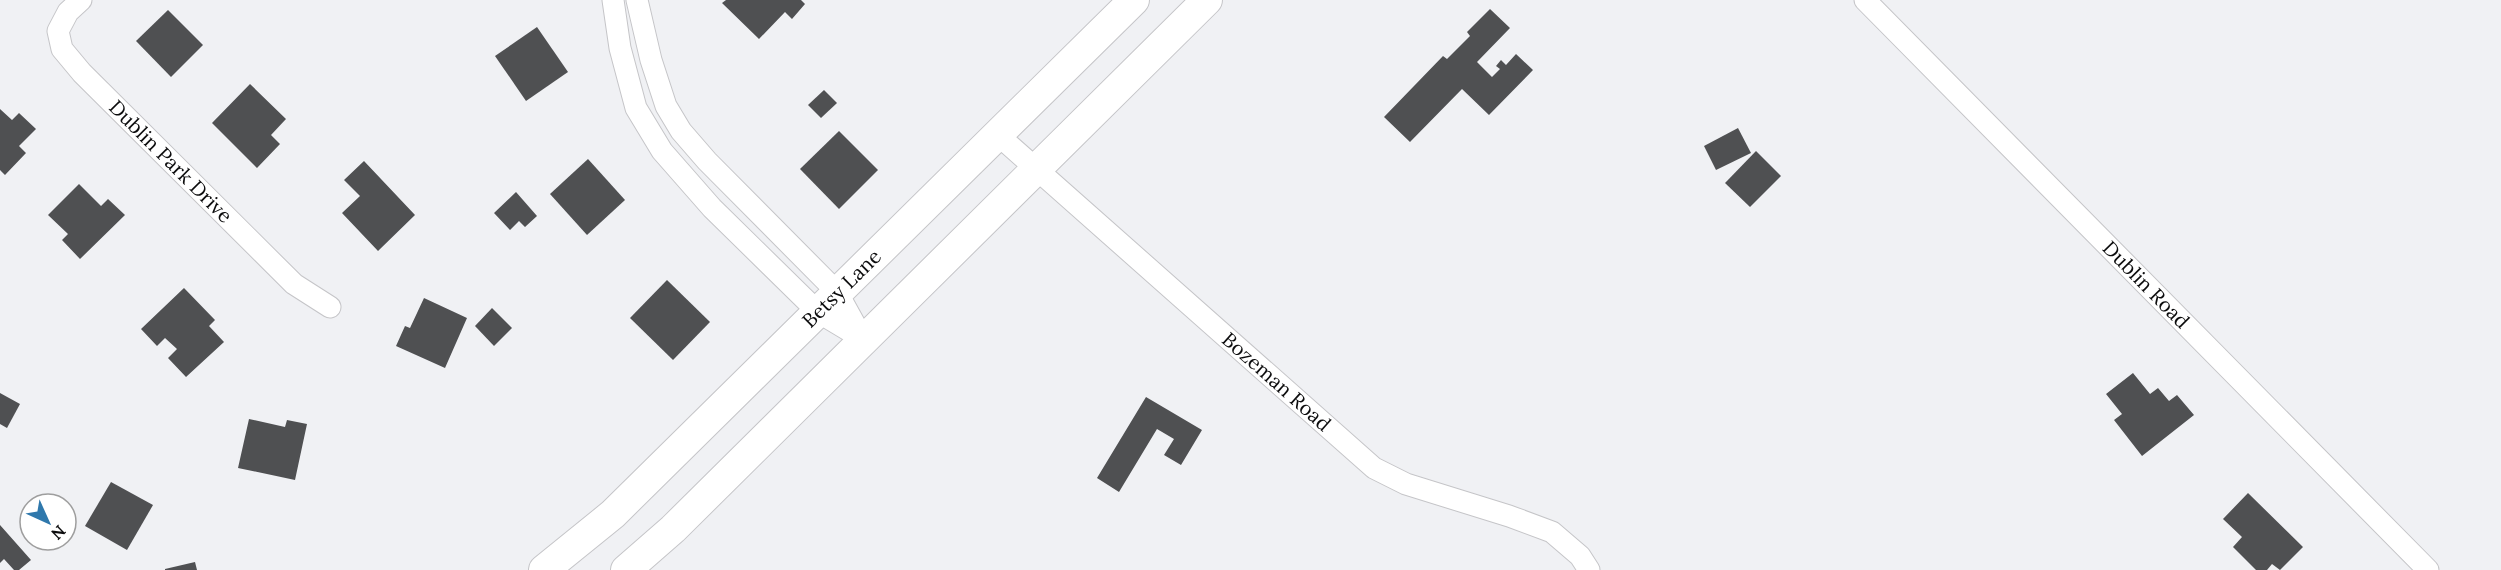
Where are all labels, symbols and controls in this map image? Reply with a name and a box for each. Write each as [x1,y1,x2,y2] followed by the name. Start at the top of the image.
[104,94,238,228] street label: Dublin Park Drive
[2098,235,2195,333] street label: Dublin Road
[796,244,886,333] street label: Betsy Lane
[1217,326,1336,436] street label: Bozeman Road
[18,492,78,552] north arrow
[47,521,70,544] text: N

